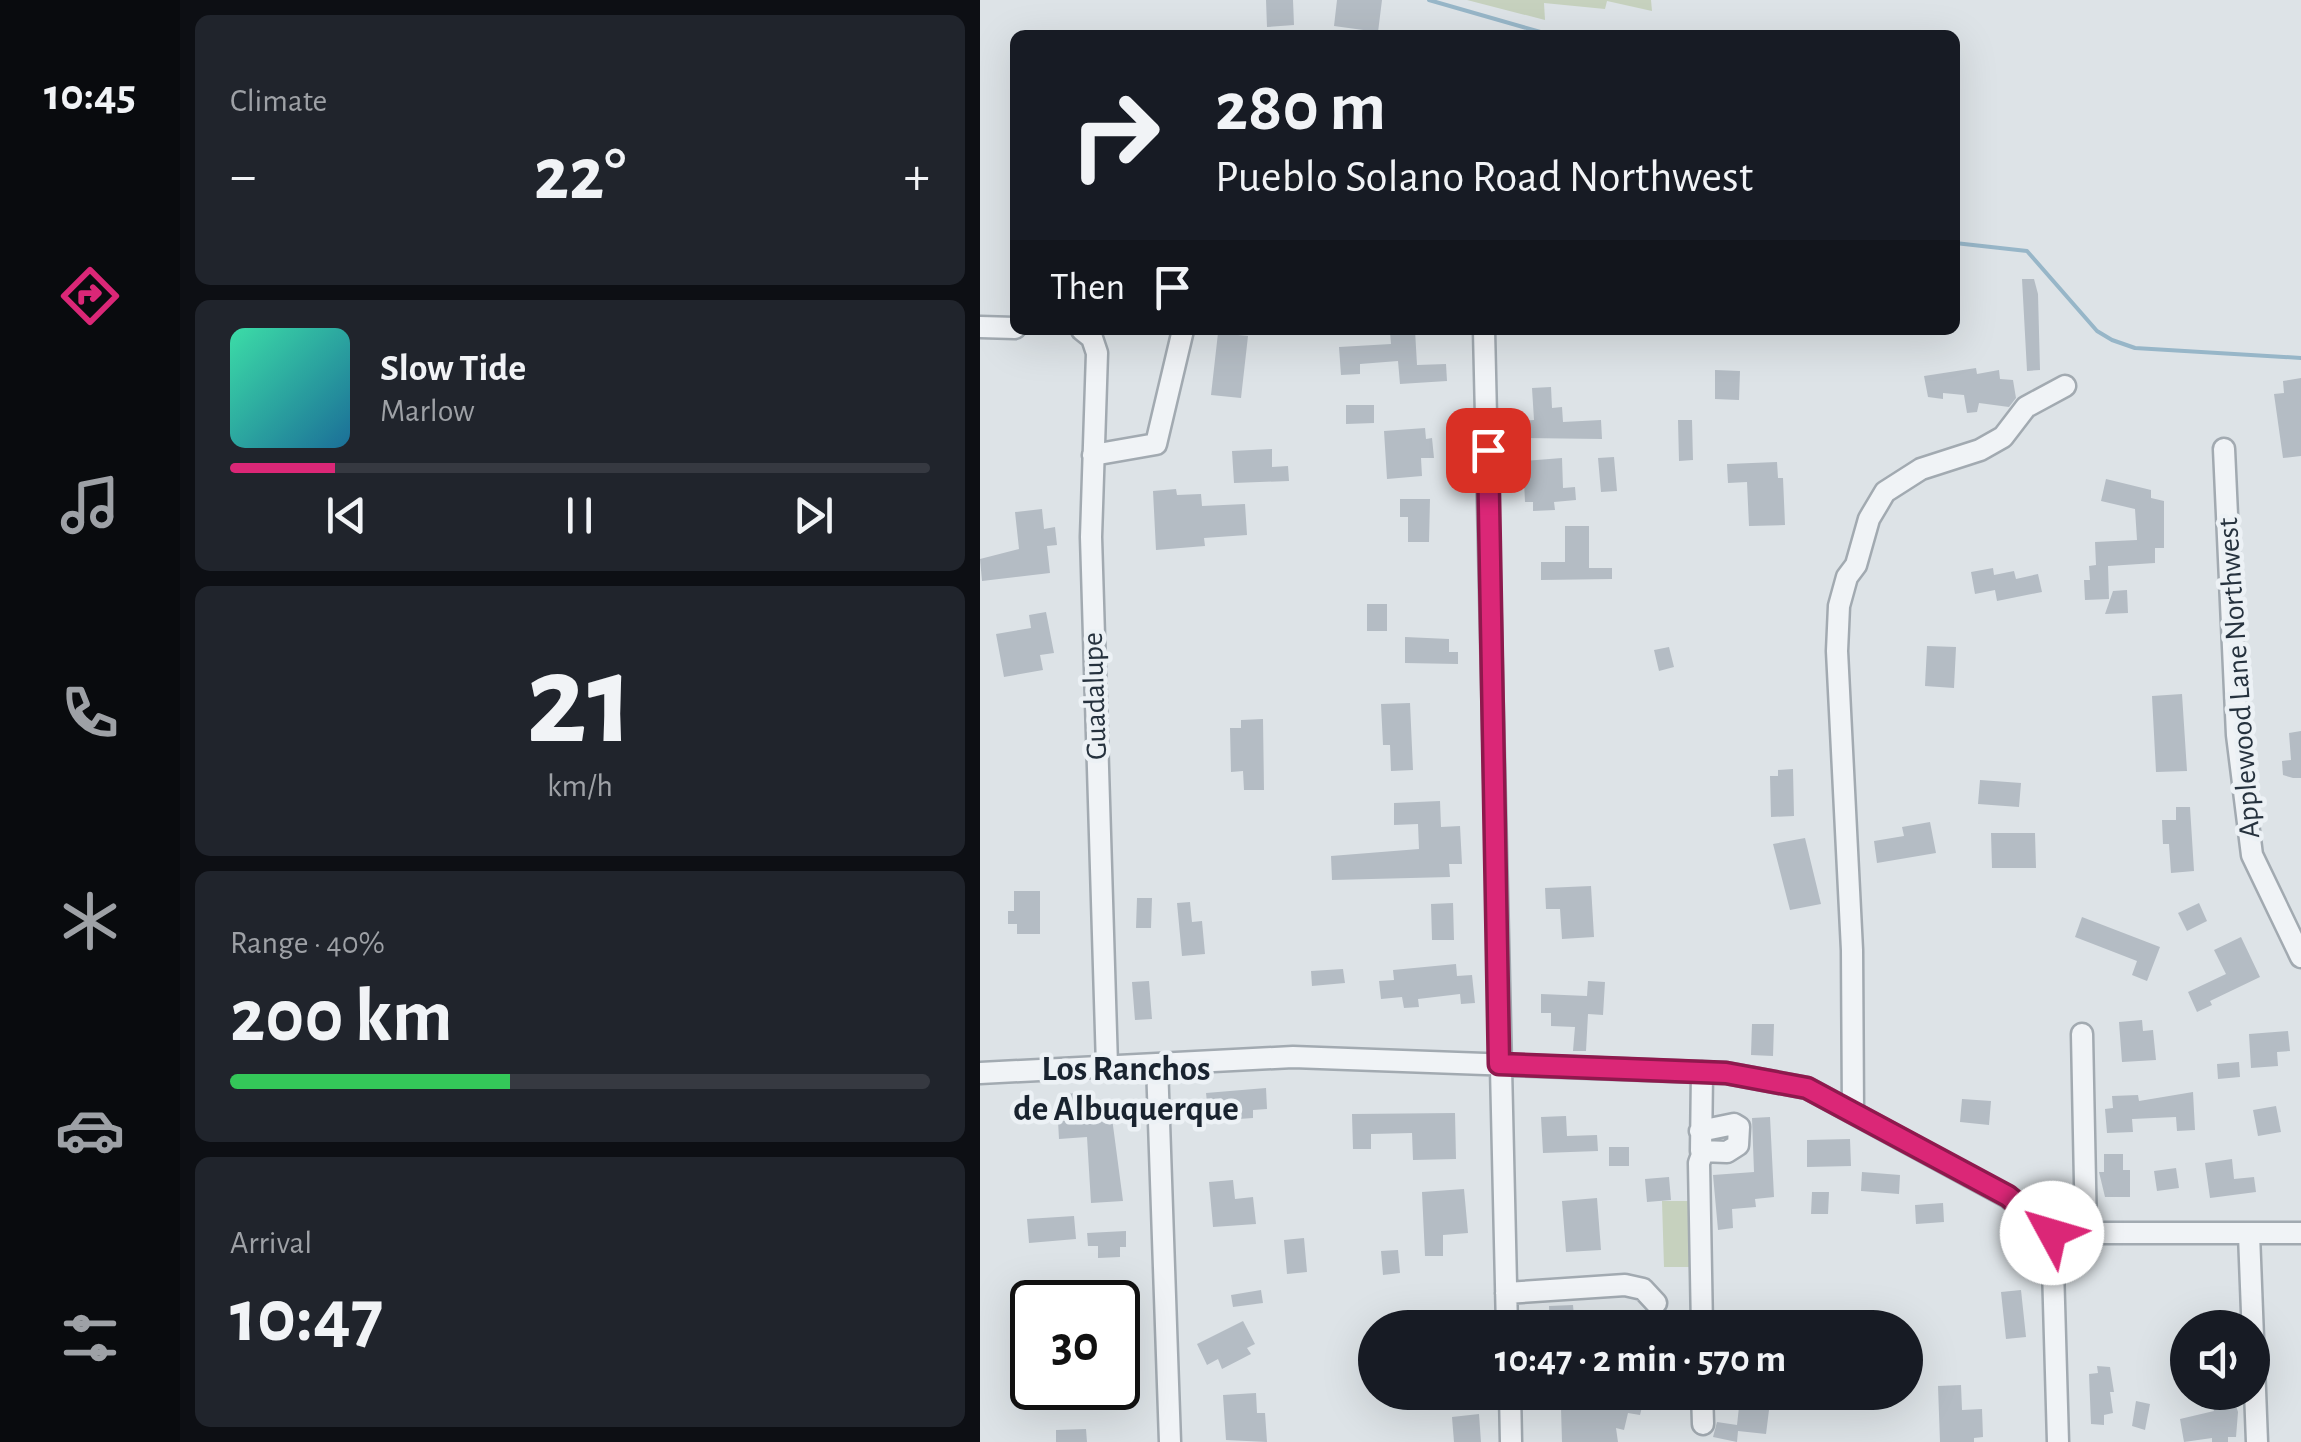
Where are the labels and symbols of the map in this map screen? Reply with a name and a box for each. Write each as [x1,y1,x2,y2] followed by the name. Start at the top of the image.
[1446,408,1531,493] pin
[2213,516,2265,839] street label: Applewood Lane Northwest
[1078,632,1112,760] street label: Guadalupe
[1013,1052,1239,1127] district label: Los Ranchos de Albuquerque
[2000,1181,2104,1285] position arrow
[1010,1280,1140,1410] speed limit sign: 30

